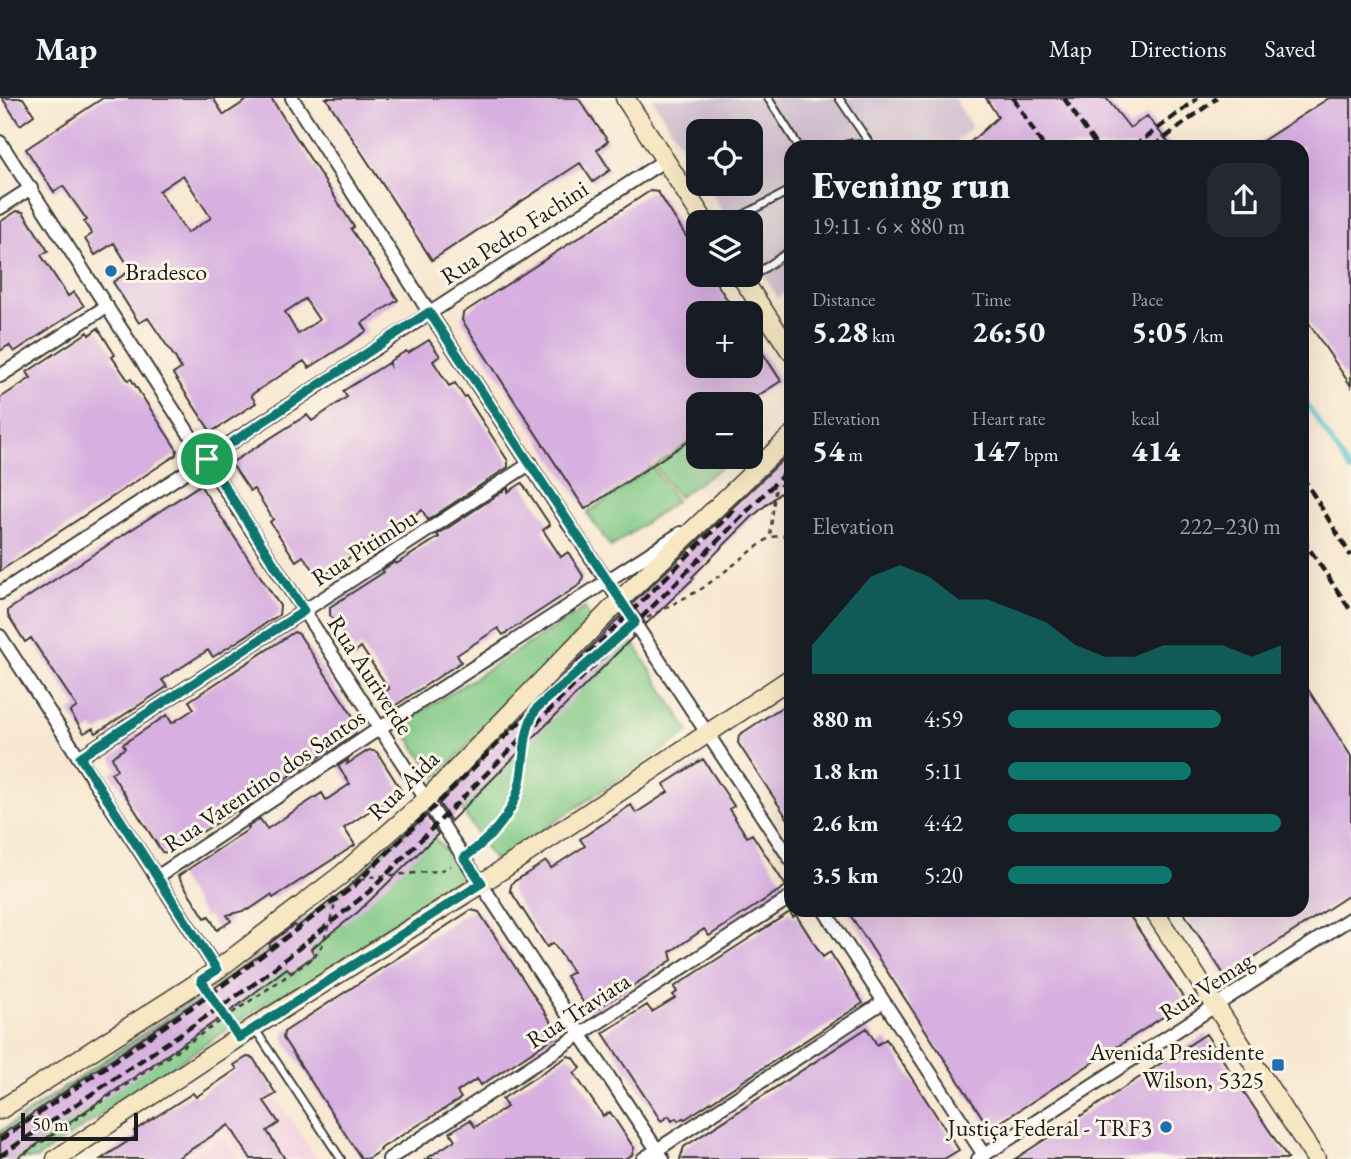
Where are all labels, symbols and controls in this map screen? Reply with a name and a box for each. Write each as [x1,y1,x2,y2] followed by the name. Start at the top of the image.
[35,27,97,70] text: Map
[1049,33,1092,64] text: Map
[1130,33,1227,64] text: Directions
[1265,33,1316,64] text: Saved
[686,119,763,469] map controls
[686,119,763,196] button: locate
[812,160,1010,209] text: Evening run
[1207,163,1281,237] button: share
[434,173,594,291] street label: Rua Pedro Fachini
[686,210,763,287] button: layers
[812,211,965,241] text: 19:11 · 6 × 880 m
[125,256,207,287] place label: Bradesco
[103,263,119,279] marker: Bradesco
[812,287,875,312] text: Distance
[972,287,1011,312] text: Time
[1131,287,1163,312] text: Pace
[686,301,763,378] button: +
[812,312,868,351] text: 5.28
[972,312,1045,351] text: 26:50
[1131,312,1189,351] text: 5:05
[868,323,896,348] text: km
[1189,323,1224,348] text: /km
[686,392,763,469] button: −
[812,406,880,431] text: Elevation
[972,406,1045,431] text: Heart rate
[1131,406,1160,431] text: kcal
[177,429,237,489] pin
[812,431,844,470] text: 54
[972,431,1020,470] text: 147
[1131,431,1180,470] text: 414
[188,440,226,478] icon: arrive
[844,442,863,467] text: m
[1020,442,1059,467] text: bpm
[305,501,423,593] street label: Rua Pitimbu
[812,511,895,541] text: Elevation
[1180,511,1281,541] text: 222–230 m
[321,609,421,741] street label: Rua Auriverde
[157,701,371,859] street label: Rua Vatentino dos Santos
[812,704,873,734] text: 880 m
[924,704,963,734] text: 4:59
[360,743,446,827] street label: Rua Aida
[812,756,879,786] text: 1.8 km
[924,756,963,786] text: 5:11
[812,808,879,838] text: 2.6 km
[924,808,963,838] text: 4:42
[812,860,879,890] text: 3.5 km
[924,860,963,890] text: 5:20
[1153,944,1259,1028] street label: Rua Vemag
[520,965,636,1055] street label: Rua Traviata
[1088,1036,1264,1095] place label: Avenida Presidente Wilson, 5325
[1270,1057,1286,1073] marker: Avenida Presidente Wilson, 5325
[21,1110,138,1142] scale bar
[32,1112,69,1137] text: 50 m
[946,1112,1152,1143] place label: Justiça Federal - TRF3
[1158,1119,1174,1135] marker: Justiça Federal - TRF3

